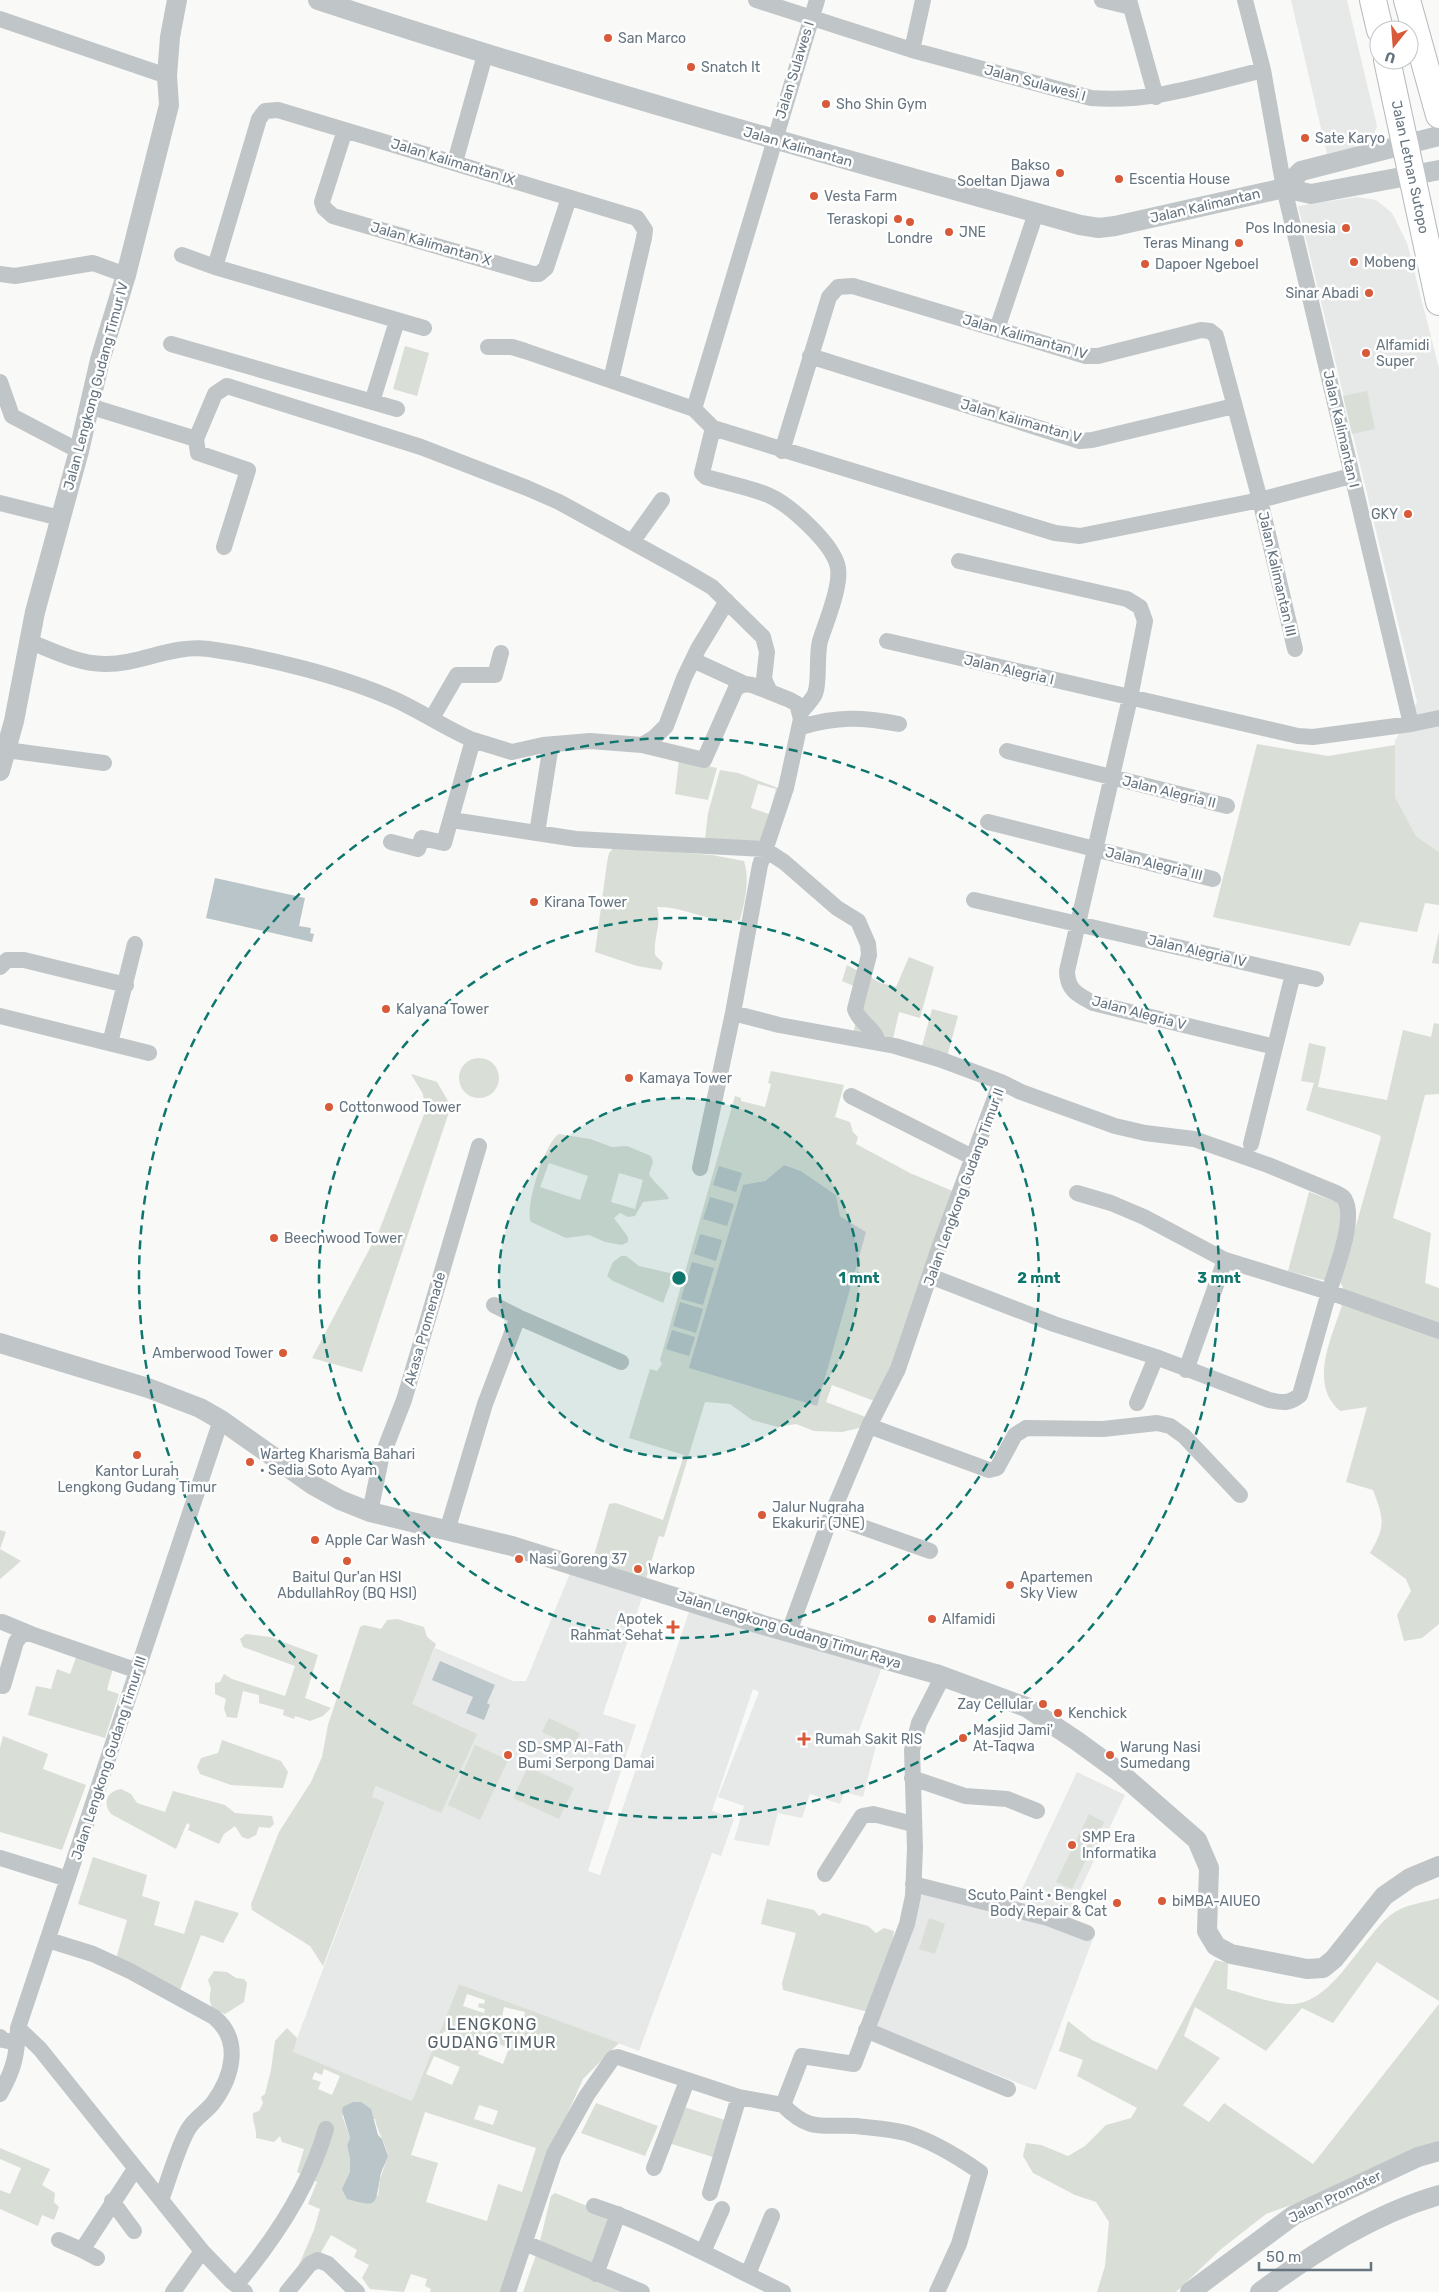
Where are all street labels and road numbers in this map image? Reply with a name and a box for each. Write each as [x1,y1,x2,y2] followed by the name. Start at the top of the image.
[772,19,818,121] street label: Jalan Sulawes I
[982,61,1088,105] street label: Jalan Sulawesi I
[1388,99,1432,235] street label: Jalan Letnan Sutopo
[742,123,854,171] street label: Jalan Kalimantan
[389,135,517,189] street label: Jalan Kalimantan IX
[1148,185,1262,227] street label: Jalan Kalimantan
[369,219,494,269] street label: Jalan Kalimantan X
[60,280,132,492] street label: Jalan Lengkong Gudang Timur IV
[961,311,1089,363] street label: Jalan Kalimantan IV
[1319,369,1363,489] street label: Jalan Kalimantan I
[959,396,1083,446] street label: Jalan Kalimantan V
[1254,510,1300,638] street label: Jalan Kalimantan III
[962,651,1056,689] street label: Jalan Alegria I
[1121,772,1217,812] street label: Jalan Alegria II
[1104,844,1204,884] street label: Jalan Alegria III
[1146,931,1248,971] street label: Jalan Alegria IV
[1090,992,1188,1034] street label: Jalan Alegria V
[920,1086,1008,1288] street label: Jalan Lengkong Gudang Timur II
[401,1270,449,1388] street label: Akasa Promenade
[675,1588,903,1672] street label: Jalan Lengkong Gudang Timur Raya
[68,1654,150,1862] street label: Jalan Lengkong Gudang Timur III
[1286,2167,1385,2227] street label: Jalan Promoter

